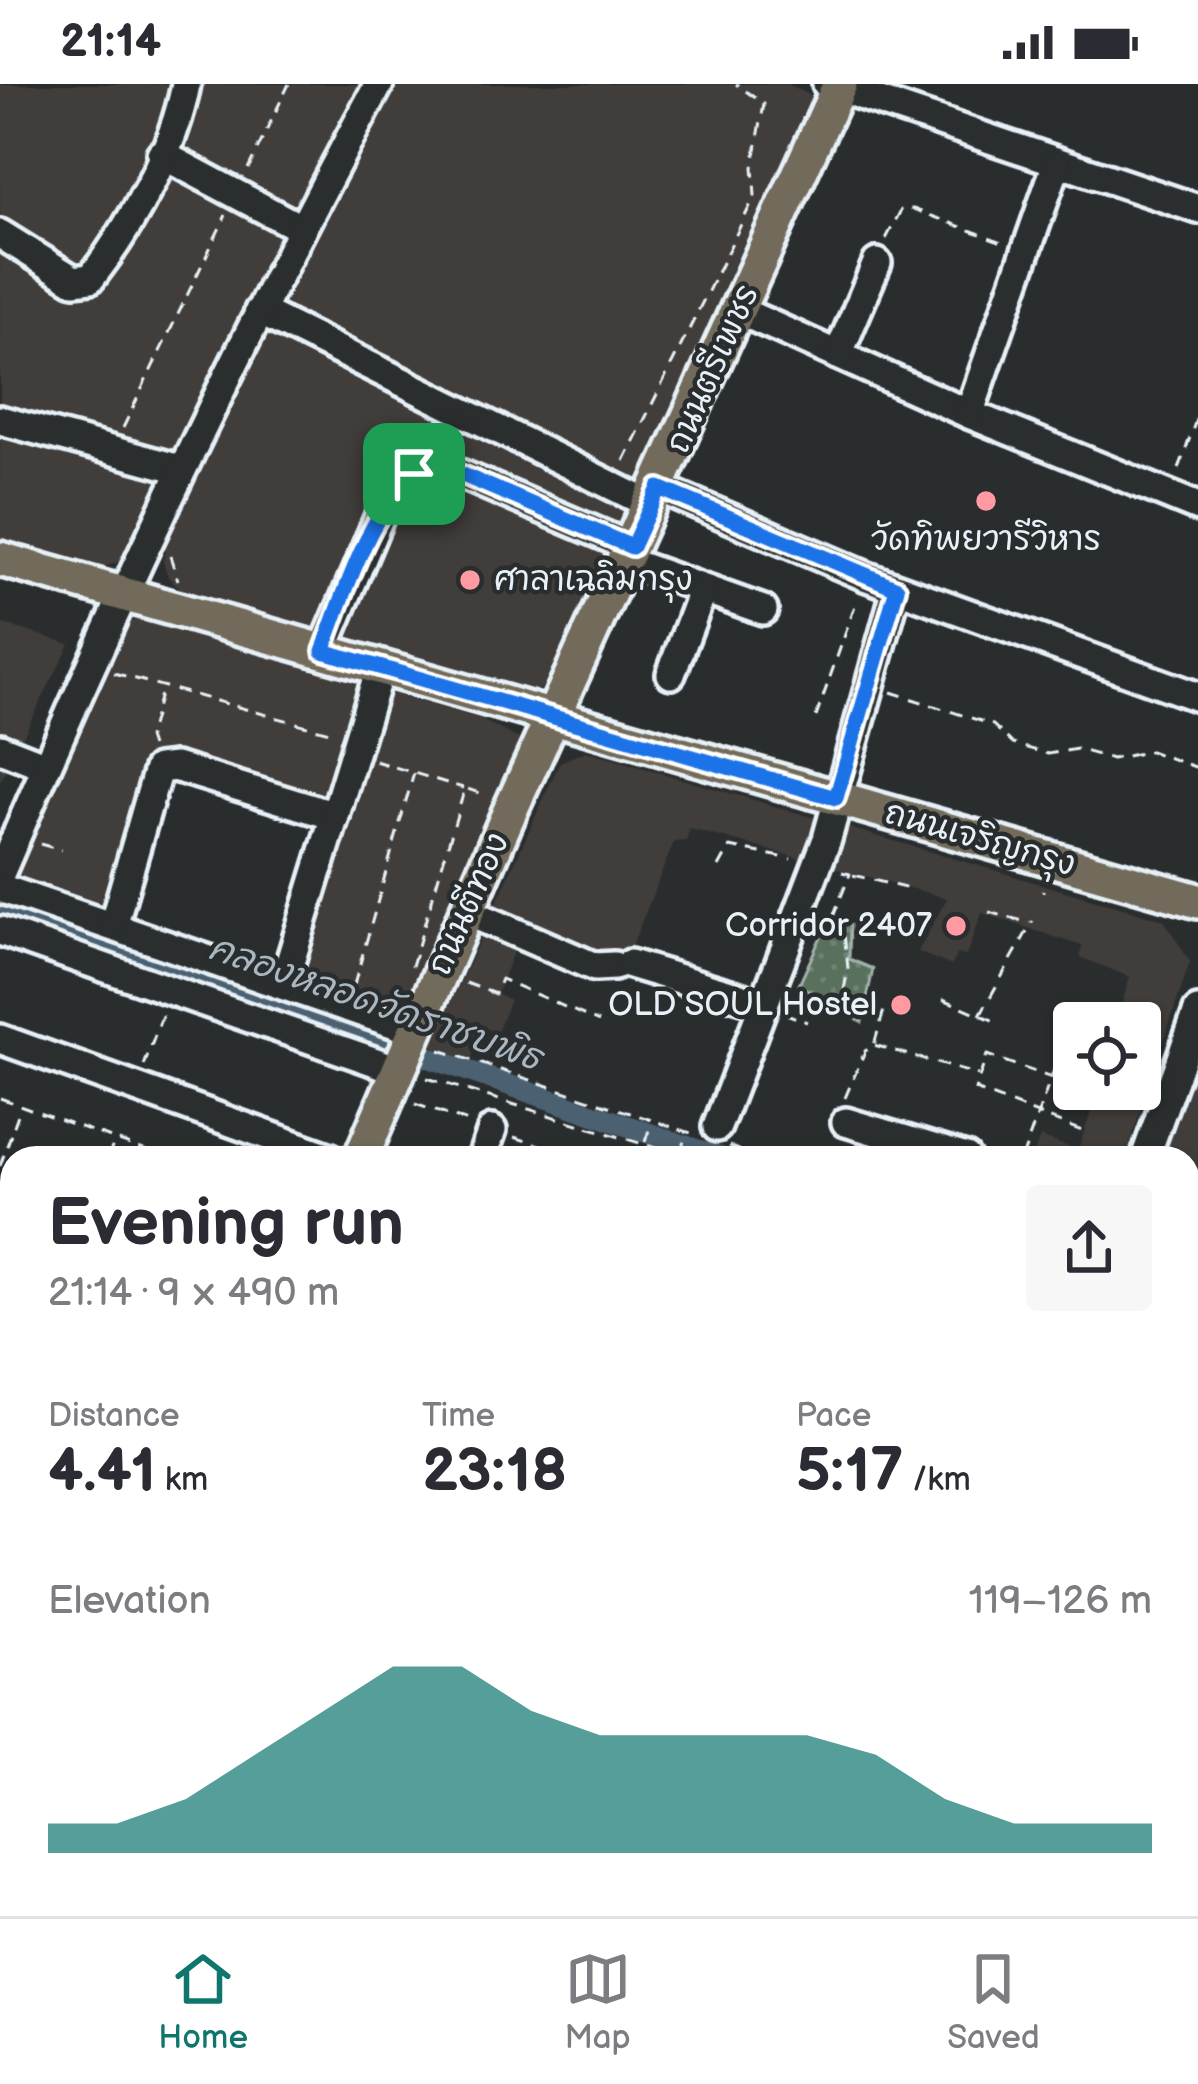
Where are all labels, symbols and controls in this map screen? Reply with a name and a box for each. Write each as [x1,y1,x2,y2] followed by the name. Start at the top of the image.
[60,15,161,70] text: 21:14
[656,278,768,459] street label: ถนนตรีเพชร
[363,423,465,525] pin
[381,441,447,507] icon: arrive
[973,488,999,514] marker: วัดทิพยวารีวิหาร
[871,518,1101,560] place label: วัดทิพยวารีวิหาร
[494,559,693,603] place label: ศาลาเฉลิมกรุง
[457,567,483,593] marker: ศาลาเฉลิมกรุง
[879,792,1080,888] street label: ถนนเจริญกรุง
[418,826,518,981] street label: ถนนตีทอง
[725,906,932,946] place label: Corridor 2407
[943,913,969,939] marker: Corridor 2407
[203,926,551,1082] water label: คลองหลอดวัดราชบพิธ
[608,985,877,1025] place label: OLD SOUL Hostel
[888,992,914,1018] marker: OLD SOUL Hostel
[1053,1002,1161,1110] map controls
[1053,1002,1161,1110] button: locate
[48,1185,404,1264] text: Evening run
[1026,1185,1152,1311] button: share
[48,1270,339,1317] text: 21:14 · 9 × 490 m
[48,1396,180,1436] text: Distance
[422,1396,495,1436] text: Time
[796,1396,871,1436] text: Pace
[48,1436,156,1508] text: 4.41
[422,1436,567,1508] text: 23:18
[796,1436,903,1508] text: 5:17
[156,1460,208,1500] text: km
[903,1460,971,1500] text: /km
[48,1578,211,1625] text: Elevation
[969,1578,1152,1625] text: 119–126 m
[158,1946,248,2058] tab: Home
[564,1946,631,2058] tab: Map
[947,1946,1040,2058] tab: Saved

